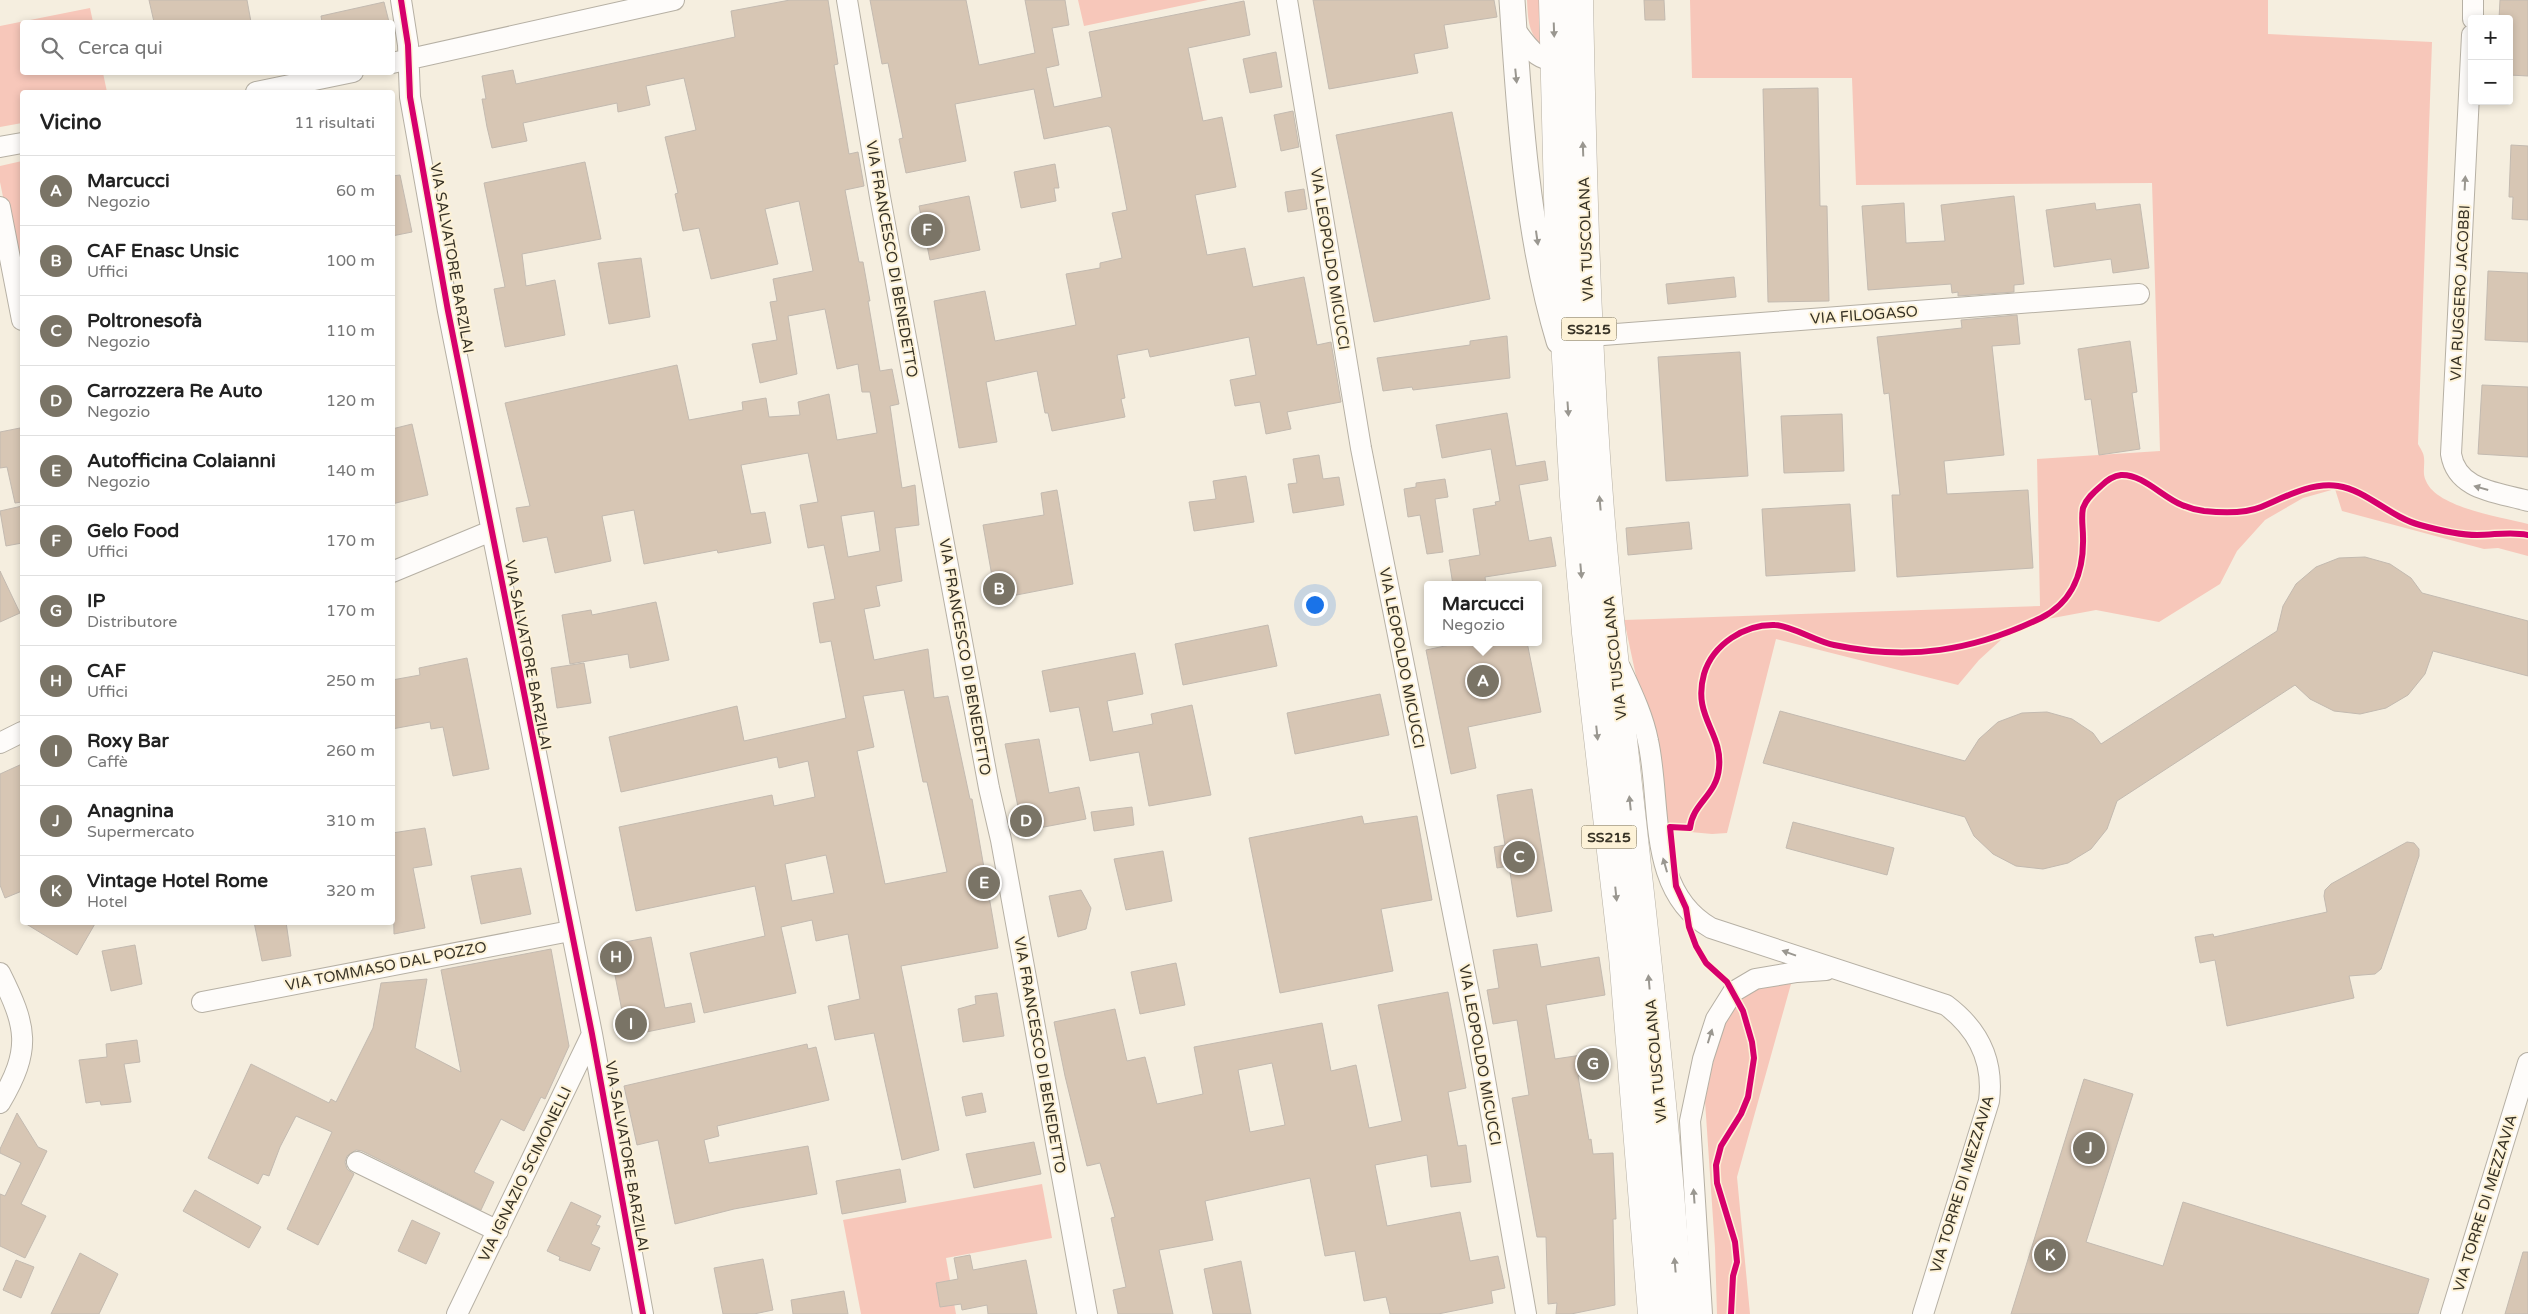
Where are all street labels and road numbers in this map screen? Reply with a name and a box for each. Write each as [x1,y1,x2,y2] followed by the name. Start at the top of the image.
[862,139,922,379] street label: VIA FRANCESCO DI BENEDETTO
[426,161,478,355] street label: VIA SALVATORE BARZILAI
[1307,167,1353,351] street label: VIA LEOPOLDO MICUCCI
[1575,176,1597,302] street label: VIA TUSCOLANA
[2446,205,2474,381] street label: VIA RUGGERO JACOBBI
[1810,302,1918,328] street label: VIA FILOGASO
[1562,318,1616,340] road number: SS215
[935,537,995,777] street label: VIA FRANCESCO DI BENEDETTO
[501,558,555,752] street label: VIA SALVATORE BARZILAI
[1376,566,1428,750] street label: VIA LEOPOLDO MICUCCI
[1600,595,1630,721] street label: VIA TUSCOLANA
[1582,826,1636,849] road number: SS215
[1010,935,1070,1175] street label: VIA FRANCESCO DI BENEDETTO
[284,938,488,994] street label: VIA TOMMASO DAL POZZO
[1455,963,1505,1147] street label: VIA LEOPOLDO MICUCCI
[1642,998,1670,1124] street label: VIA TUSCOLANA
[601,1059,653,1253] street label: VIA SALVATORE BARZILAI
[475,1084,575,1264] street label: VIA IGNAZIO SCIMONELLI
[1926,1093,1998,1275] street label: VIA TORRE DI MEZZAVIA
[2449,1112,2521,1294] street label: VIA TORRE DI MEZZAVIA

